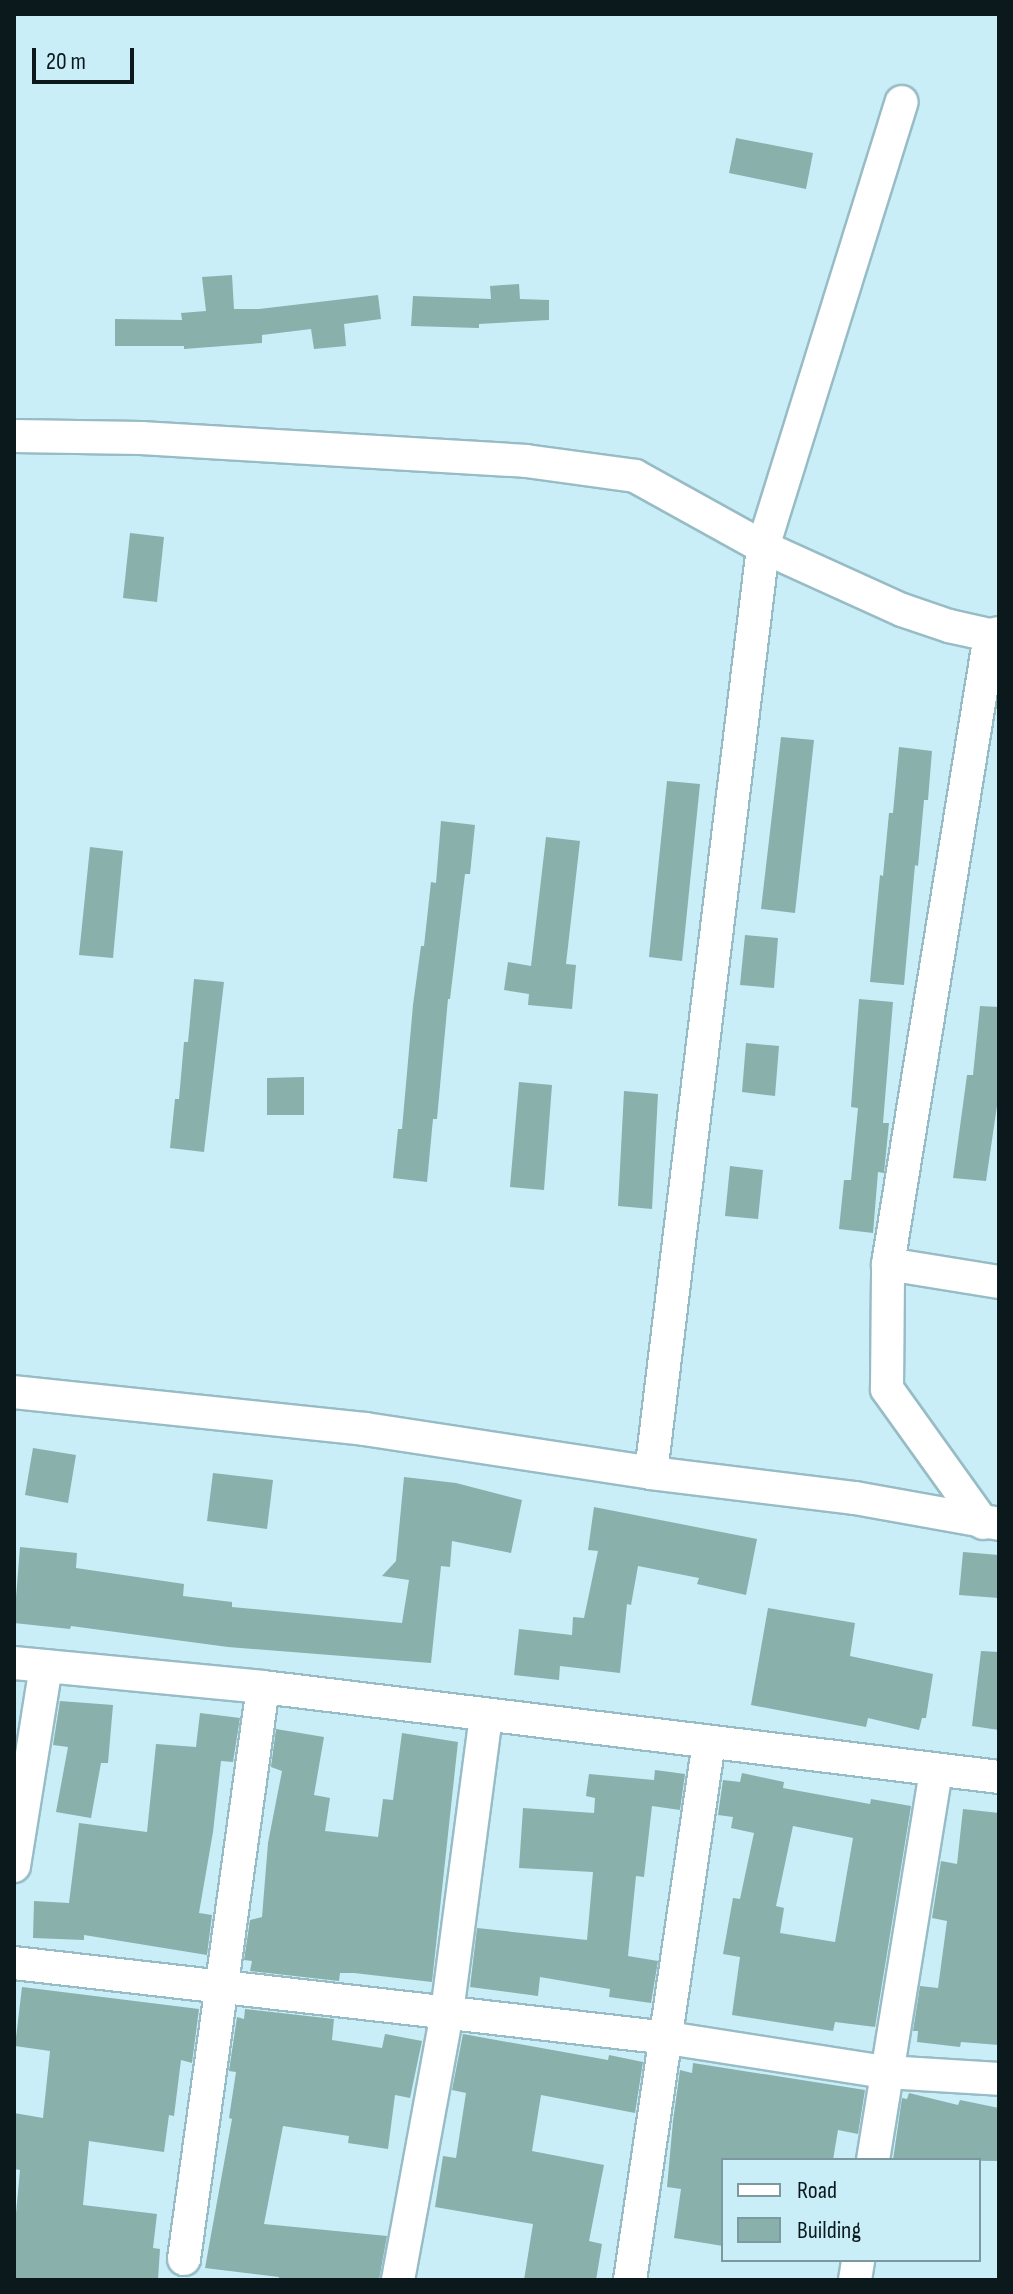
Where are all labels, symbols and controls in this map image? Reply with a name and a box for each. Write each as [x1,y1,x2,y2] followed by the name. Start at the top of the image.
[36,32,138,82] scale bar
[46,47,86,76] text: 20 m
[721,2158,981,2262] legend
[797,2176,837,2205] text: Road
[797,2216,861,2245] text: Building

